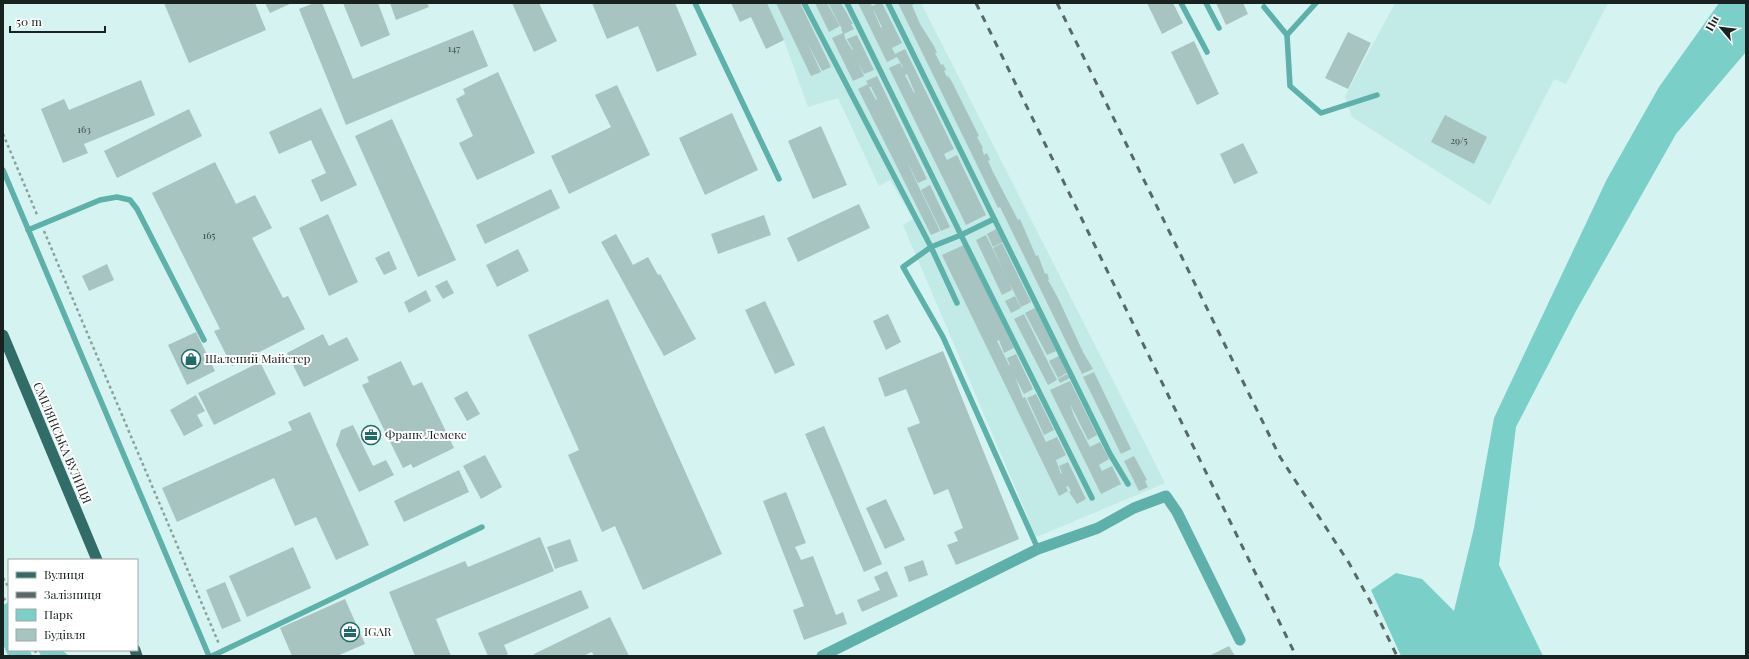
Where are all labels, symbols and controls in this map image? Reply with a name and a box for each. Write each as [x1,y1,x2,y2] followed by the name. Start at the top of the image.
[10,8,105,34] scale bar
[1701,8,1741,48] north arrow
[16,13,42,29] text: 50 m
[1701,13,1722,34] text: Пн
[448,41,460,55] house number: 147
[77,122,91,136] house number: 163
[1450,133,1468,147] house number: 29/5
[202,228,216,242] house number: 165
[180,348,202,370] shop icon: Шалений Майстер
[205,350,311,366] place label: Шалений Майстер
[30,379,96,506] street label: СМІЛЯНСЬКА ВУЛИЦЯ
[360,424,382,446] office icon: Франк Лемекс
[385,426,467,442] place label: Франк Лемекс
[8,559,138,651] legend
[44,566,85,582] text: Вулиця
[44,586,102,602] text: Залізниця
[44,606,73,622] text: Парк
[339,621,361,643] office icon: IGAR
[364,623,392,639] place label: IGAR
[44,626,86,642] text: Будівля

